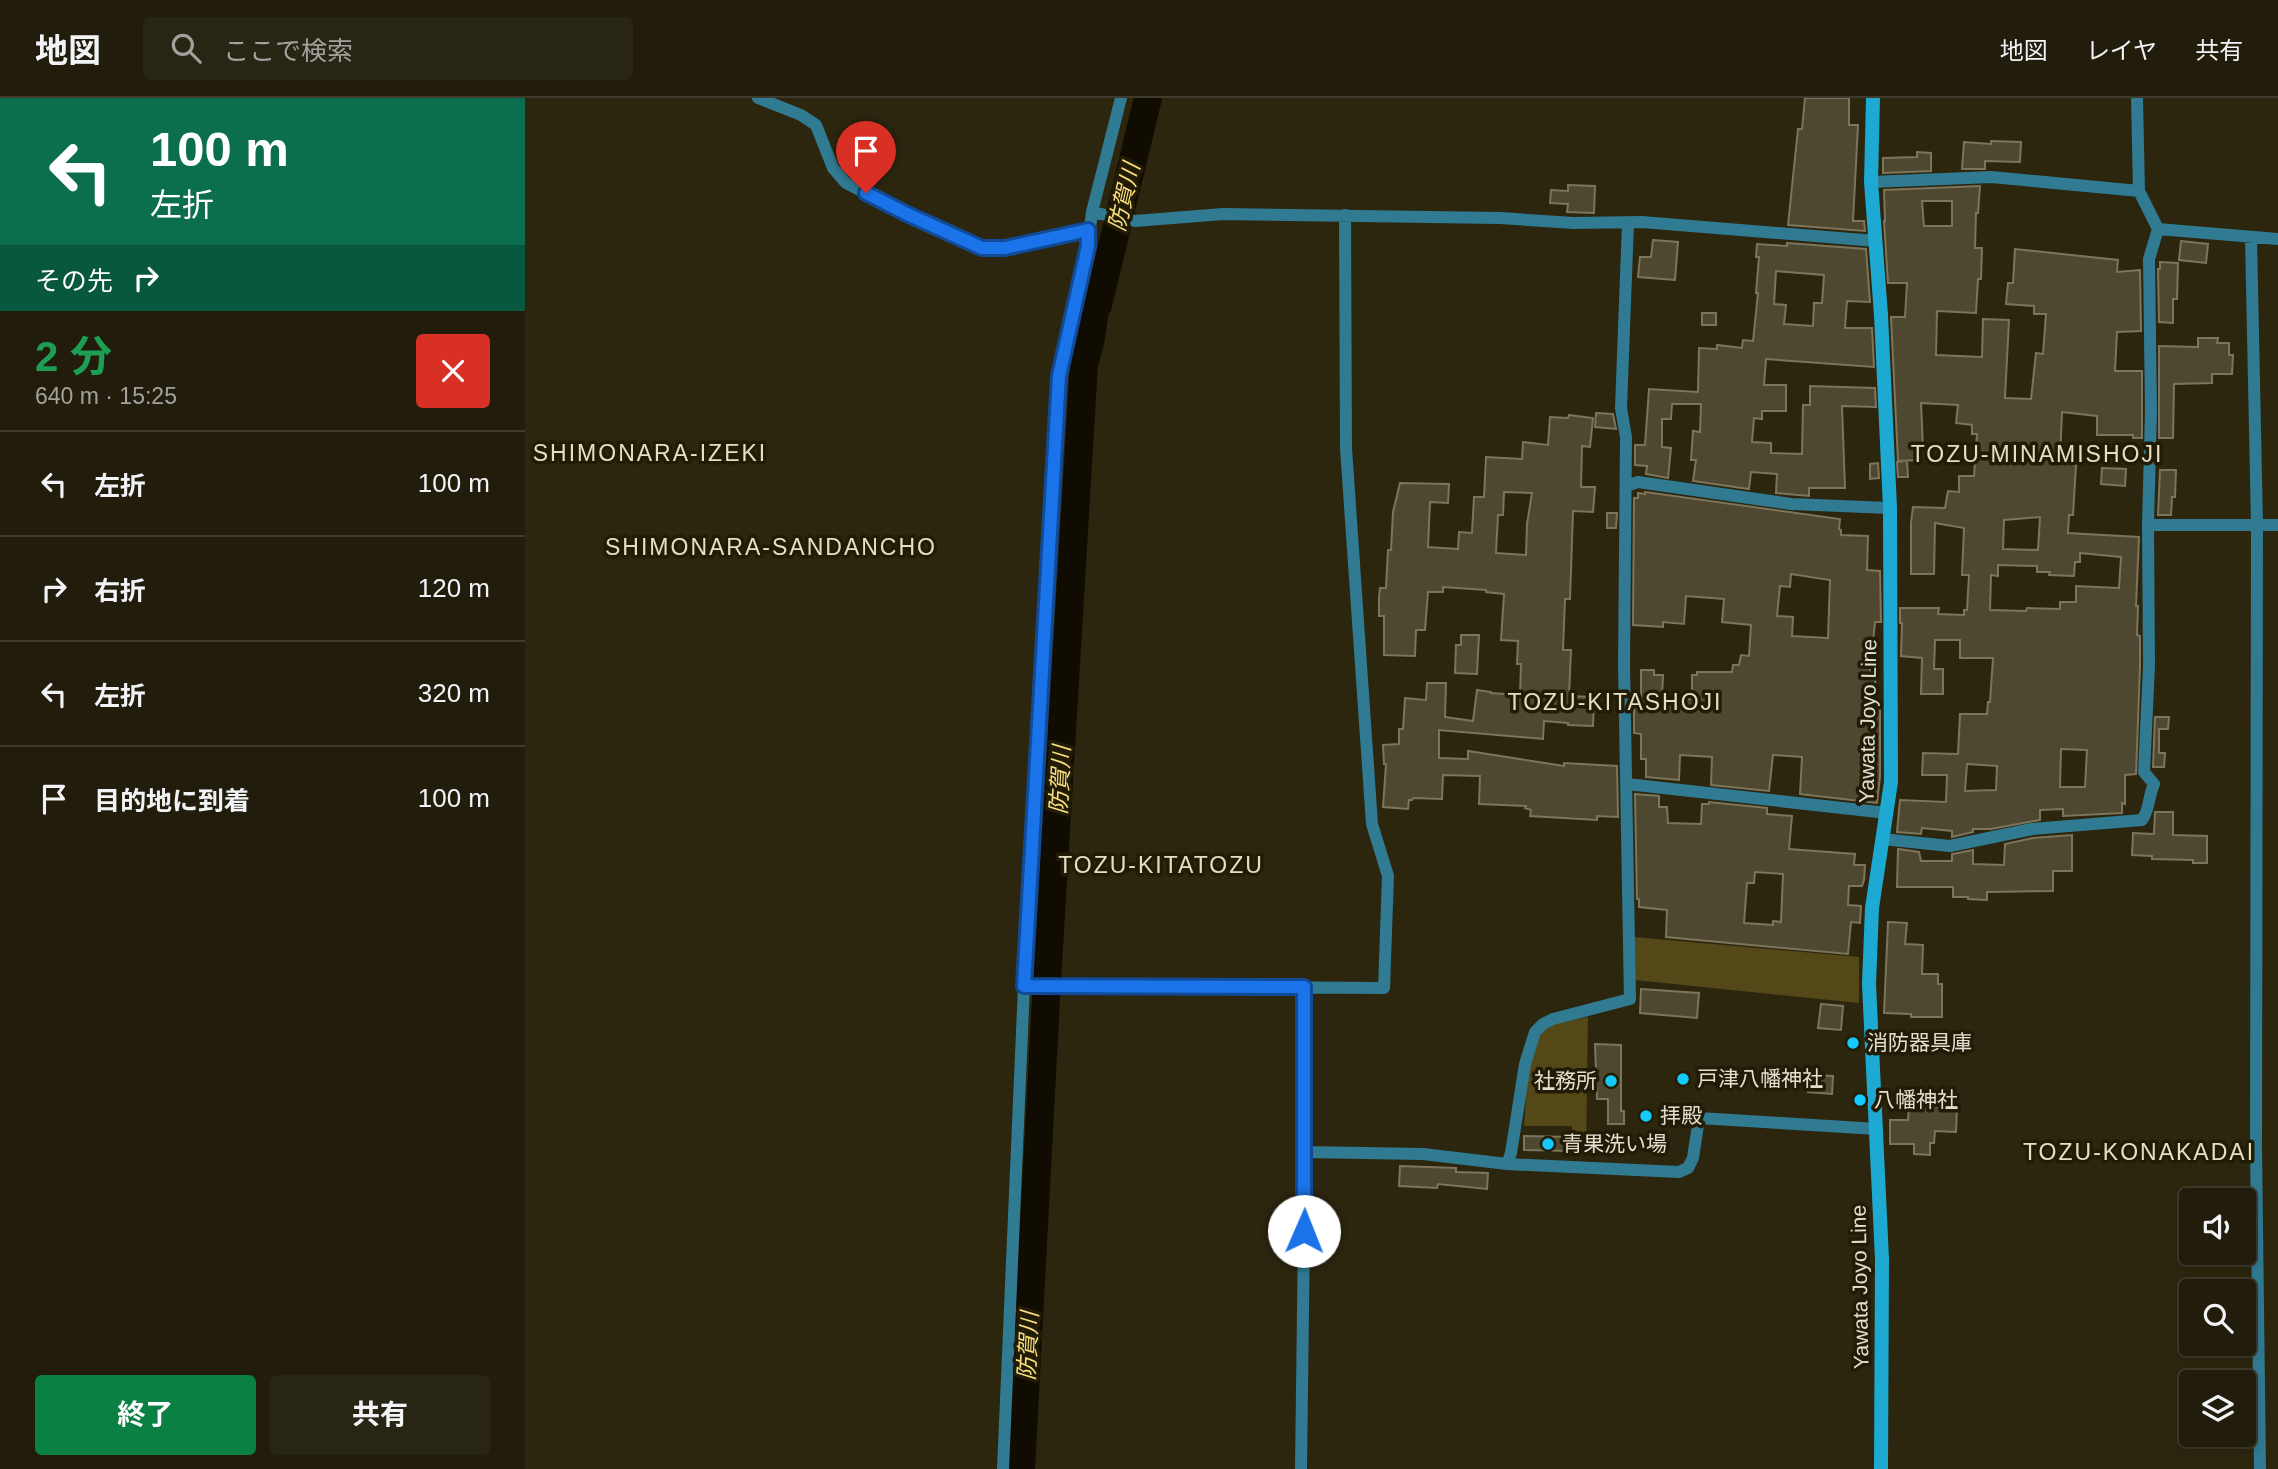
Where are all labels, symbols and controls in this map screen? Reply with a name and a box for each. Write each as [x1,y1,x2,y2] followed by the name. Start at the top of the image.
[143,17,633,80] search box
[167,29,205,67] icon: search
[35,32,101,69] text: 地図
[223,36,353,66] text: ここで検索
[2000,37,2048,64] text: 地図
[2086,37,2157,64] text: レイヤ
[2195,37,2243,64] text: 共有
[836,121,896,193] pin
[150,122,289,176] text: 100 m
[35,126,126,217] icon: left
[847,132,885,170] icon: arrive
[1104,158,1145,234] water label: 防賀川
[150,187,214,223] text: 左折
[127,259,165,297] icon: right
[35,266,113,296] text: その先
[35,333,112,380] text: 2 分
[416,334,490,408] button: close
[35,383,177,409] text: 640 m · 15:25
[533,440,767,466] district label: SHIMONARA-IZEKI
[1911,441,2163,467] district label: TOZU-MINAMISHOJI
[35,465,73,503] icon: left
[418,468,490,498] text: 100 m
[94,471,146,501] text: 左折
[605,534,937,560] district label: SHIMONARA-SANDANCHO
[35,570,73,608] icon: right
[418,573,490,603] text: 120 m
[94,576,146,606] text: 右折
[1855,639,1880,803] street label: Yawata Joyo Line
[35,675,73,713] icon: left
[418,678,490,708] text: 320 m
[94,681,146,711] text: 左折
[1508,689,1723,715] district label: TOZU-KITASHOJI
[1045,742,1075,815] water label: 防賀川
[35,780,73,818] icon: arrive
[418,783,490,813] text: 100 m
[94,786,250,816] text: 目的地に到着
[1058,852,1264,878] district label: TOZU-KITATOZU
[1867,1031,1972,1054] place label: 消防器具庫
[1845,1035,1861,1051] marker: 消防器具庫
[1697,1067,1823,1090] place label: 戸津八幡神社
[1534,1069,1597,1092] place label: 社務所
[1675,1071,1691,1087] marker: 戸津八幡神社
[1603,1073,1619,1089] marker: 社務所
[1874,1088,1958,1111] place label: 八幡神社
[1852,1092,1868,1108] marker: 八幡神社
[1660,1104,1702,1127] place label: 拝殿
[1638,1108,1654,1124] marker: 拝殿
[1562,1132,1667,1155] place label: 青果洗い場
[1540,1136,1556,1152] marker: 青果洗い場
[2023,1139,2255,1165] district label: TOZU-KONAKADAI
[2179,1188,2256,1447] map controls
[2179,1188,2256,1265] button: sound
[1267,1194,1341,1268] position arrow
[1847,1205,1872,1369] street label: Yawata Joyo Line
[2179,1279,2256,1356] button: search
[1013,1308,1043,1381] water label: 防賀川
[2179,1370,2256,1447] button: layers
[35,1375,256,1455] button: 終了
[270,1375,490,1455] button: 共有

